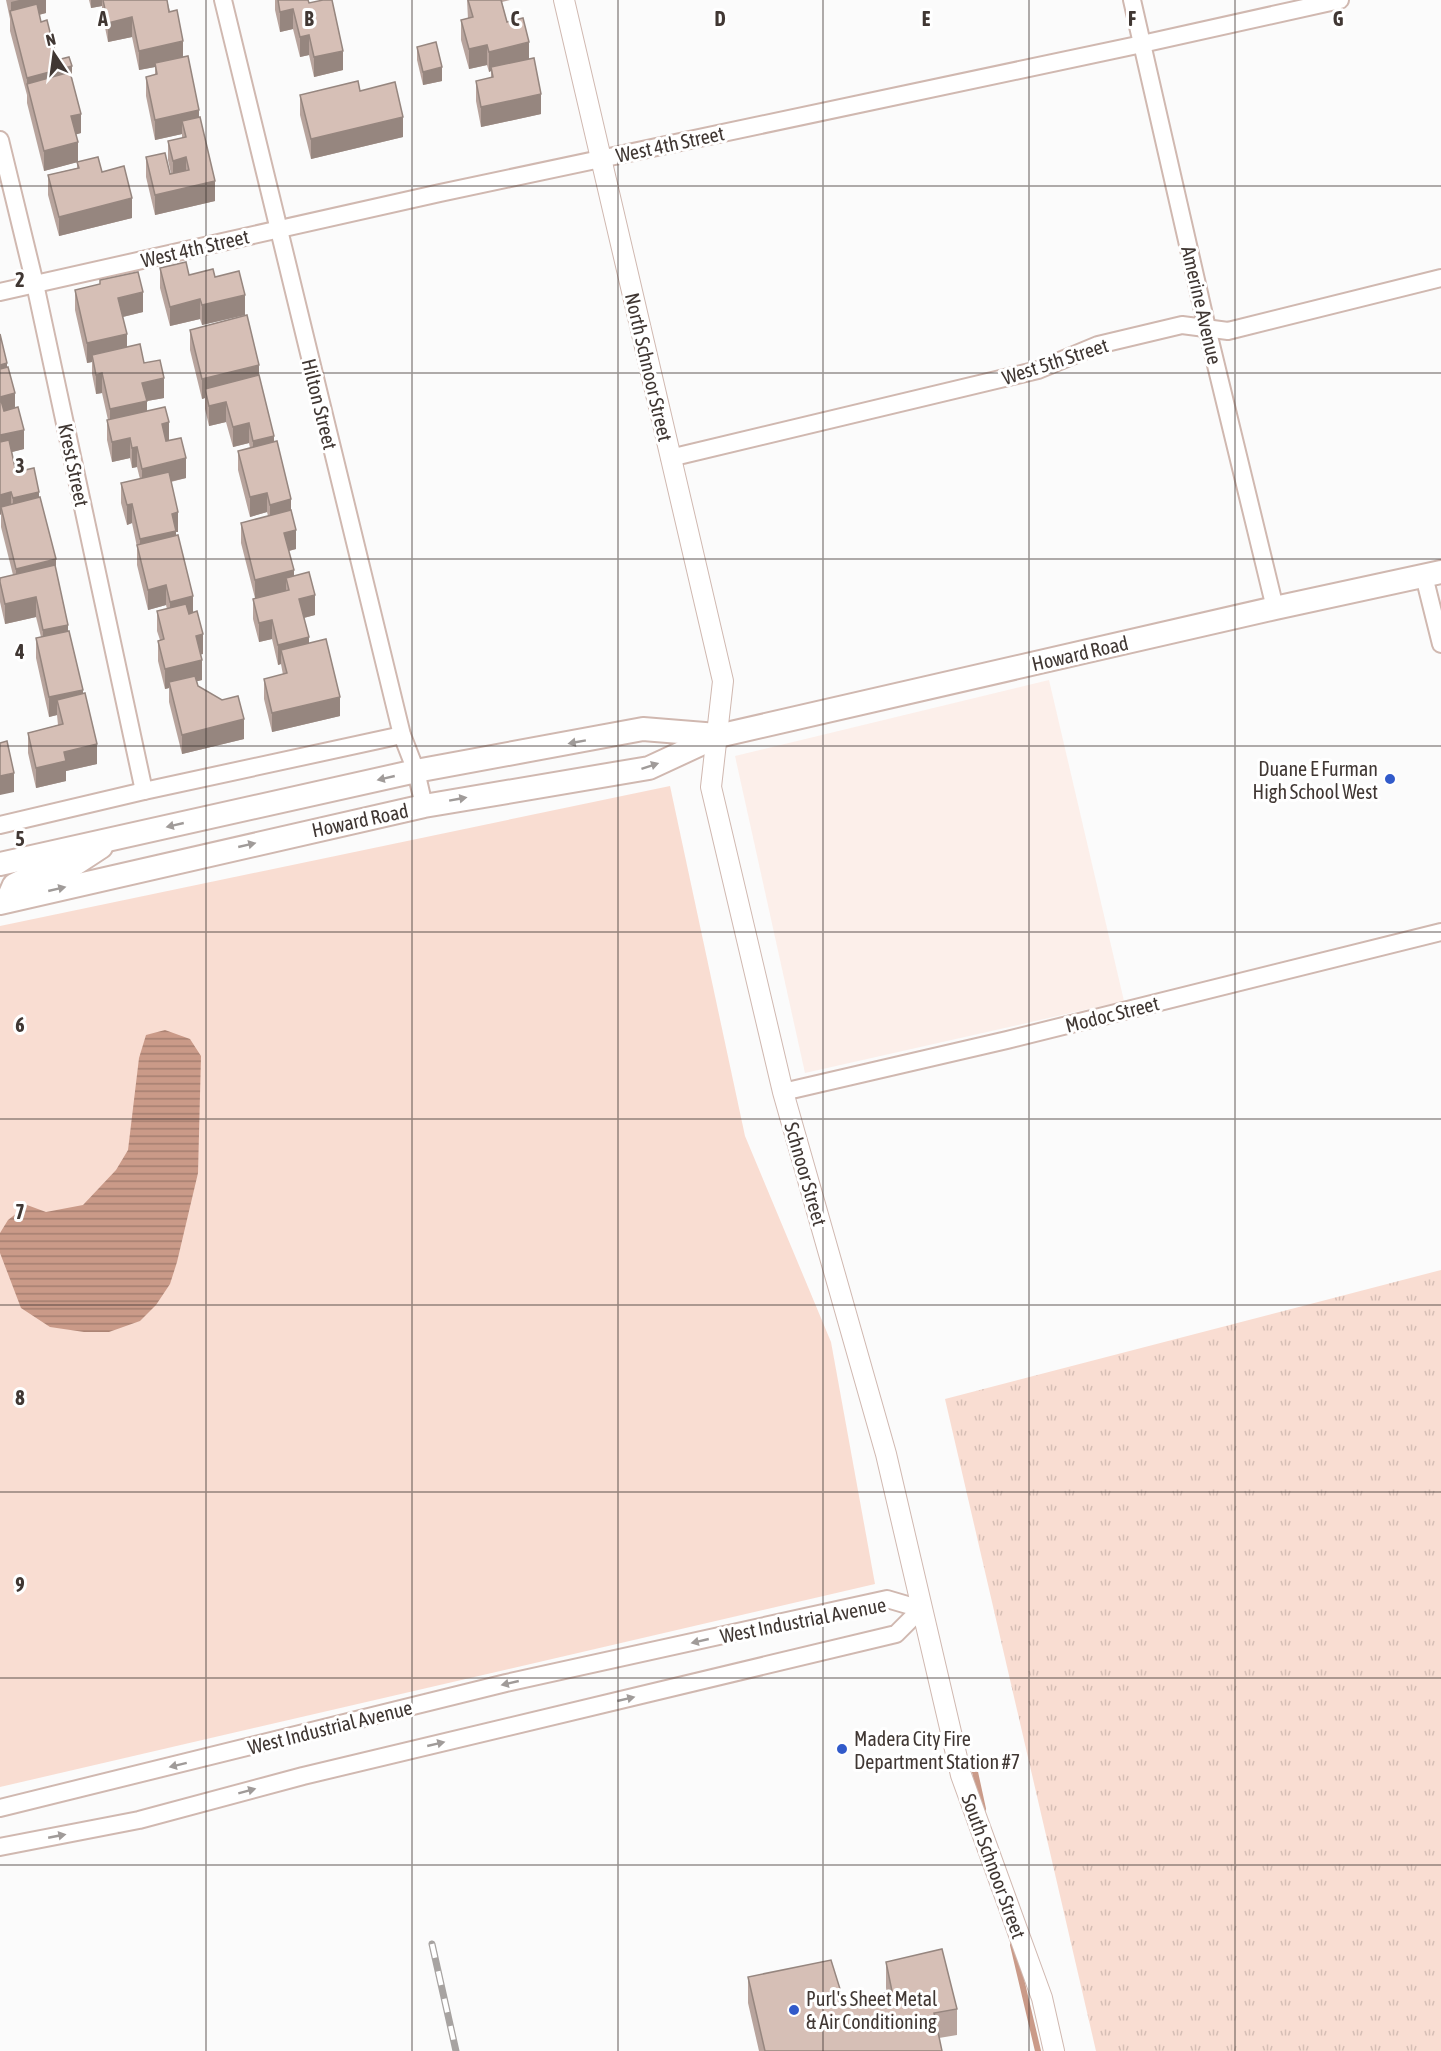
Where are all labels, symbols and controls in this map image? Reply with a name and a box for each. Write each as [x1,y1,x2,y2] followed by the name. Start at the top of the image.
[97,7,108,30] text: A
[304,7,314,30] text: B
[511,7,520,30] text: C
[714,7,726,30] text: D
[922,7,931,30] text: E
[1128,7,1136,30] text: F
[1333,7,1344,30] text: G
[24,24,84,84] north arrow
[44,30,57,49] text: N
[614,121,726,167] street label: West 4th Street
[139,224,251,272] street label: West 4th Street
[1177,244,1227,366] street label: Amerine Avenue
[15,268,25,291] text: 2
[621,291,677,444] street label: North Schnoor Street
[999,333,1111,389] street label: West 5th Street
[298,356,342,452] street label: Hilton Street
[54,421,94,509] street label: Krest Street
[15,454,25,477] text: 3
[1030,631,1130,675] street label: Howard Road
[14,640,25,663] text: 4
[567,737,586,746] one-way arrow
[1253,757,1378,803] place label: Duane E Furman High School West
[641,761,659,770] one-way arrow
[1383,772,1397,786] marker: Duane E Furman High School West
[376,774,395,783] one-way arrow
[449,795,468,804] one-way arrow
[310,799,410,841] street label: Howard Road
[165,821,184,830] one-way arrow
[15,827,25,850] text: 5
[238,840,256,850] one-way arrow
[48,884,66,894] one-way arrow
[1063,991,1161,1037] street label: Modoc Street
[15,1013,25,1036] text: 6
[780,1120,832,1229] street label: Schnoor Street
[15,1200,25,1223] text: 7
[15,1386,25,1409] text: 8
[15,1573,25,1596] text: 9
[718,1593,888,1647] street label: West Industrial Avenue
[691,1636,710,1646] one-way arrow
[501,1678,519,1688] one-way arrow
[617,1693,635,1703] one-way arrow
[245,1695,415,1759] street label: West Industrial Avenue
[854,1727,1020,1773] place label: Madera City Fire Department Station #7
[427,1739,446,1748] one-way arrow
[835,1742,849,1756] marker: Madera City Fire Department Station #7
[169,1760,187,1770] one-way arrow
[238,1786,256,1795] one-way arrow
[957,1791,1031,1942] street label: South Schnoor Street
[48,1831,67,1840] one-way arrow
[806,1987,938,2033] place label: Purl's Sheet Metal & Air Conditioning
[787,2003,801,2017] marker: Purl's Sheet Metal & Air Conditioning

